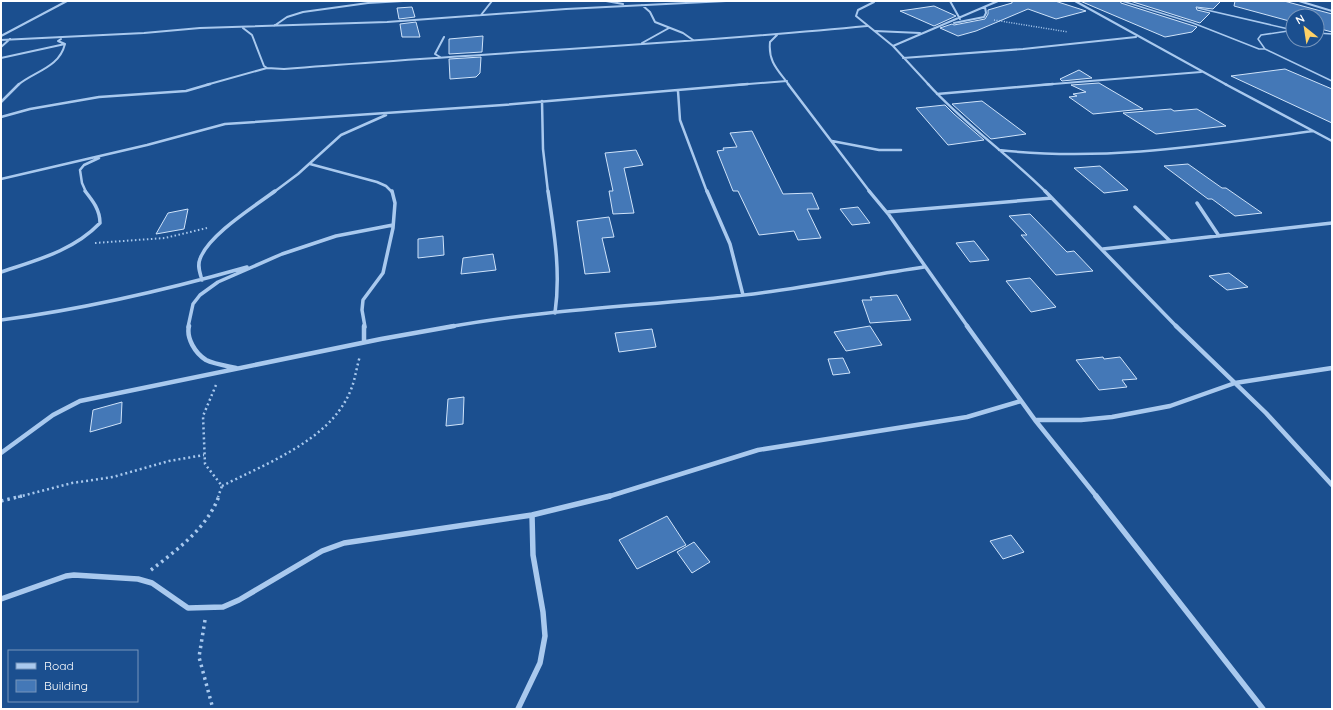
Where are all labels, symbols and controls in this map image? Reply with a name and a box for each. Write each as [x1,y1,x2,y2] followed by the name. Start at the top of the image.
[1285,8,1325,48] north arrow
[1293,11,1307,27] text: N
[8,650,138,702] legend
[44,658,74,673] text: Road
[44,678,88,693] text: Building

